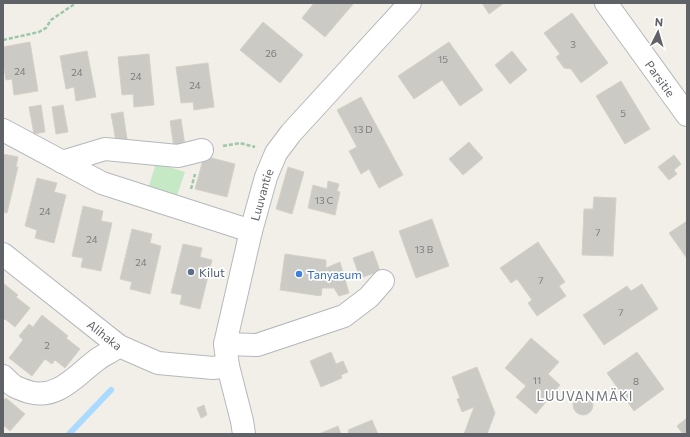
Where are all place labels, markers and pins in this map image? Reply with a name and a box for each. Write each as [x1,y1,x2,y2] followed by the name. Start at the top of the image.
[199,265,225,279] place label: Kilut
[186,267,196,277] marker: Kilut
[307,267,362,281] place label: Tanyasum
[294,269,304,279] marker: Tanyasum

